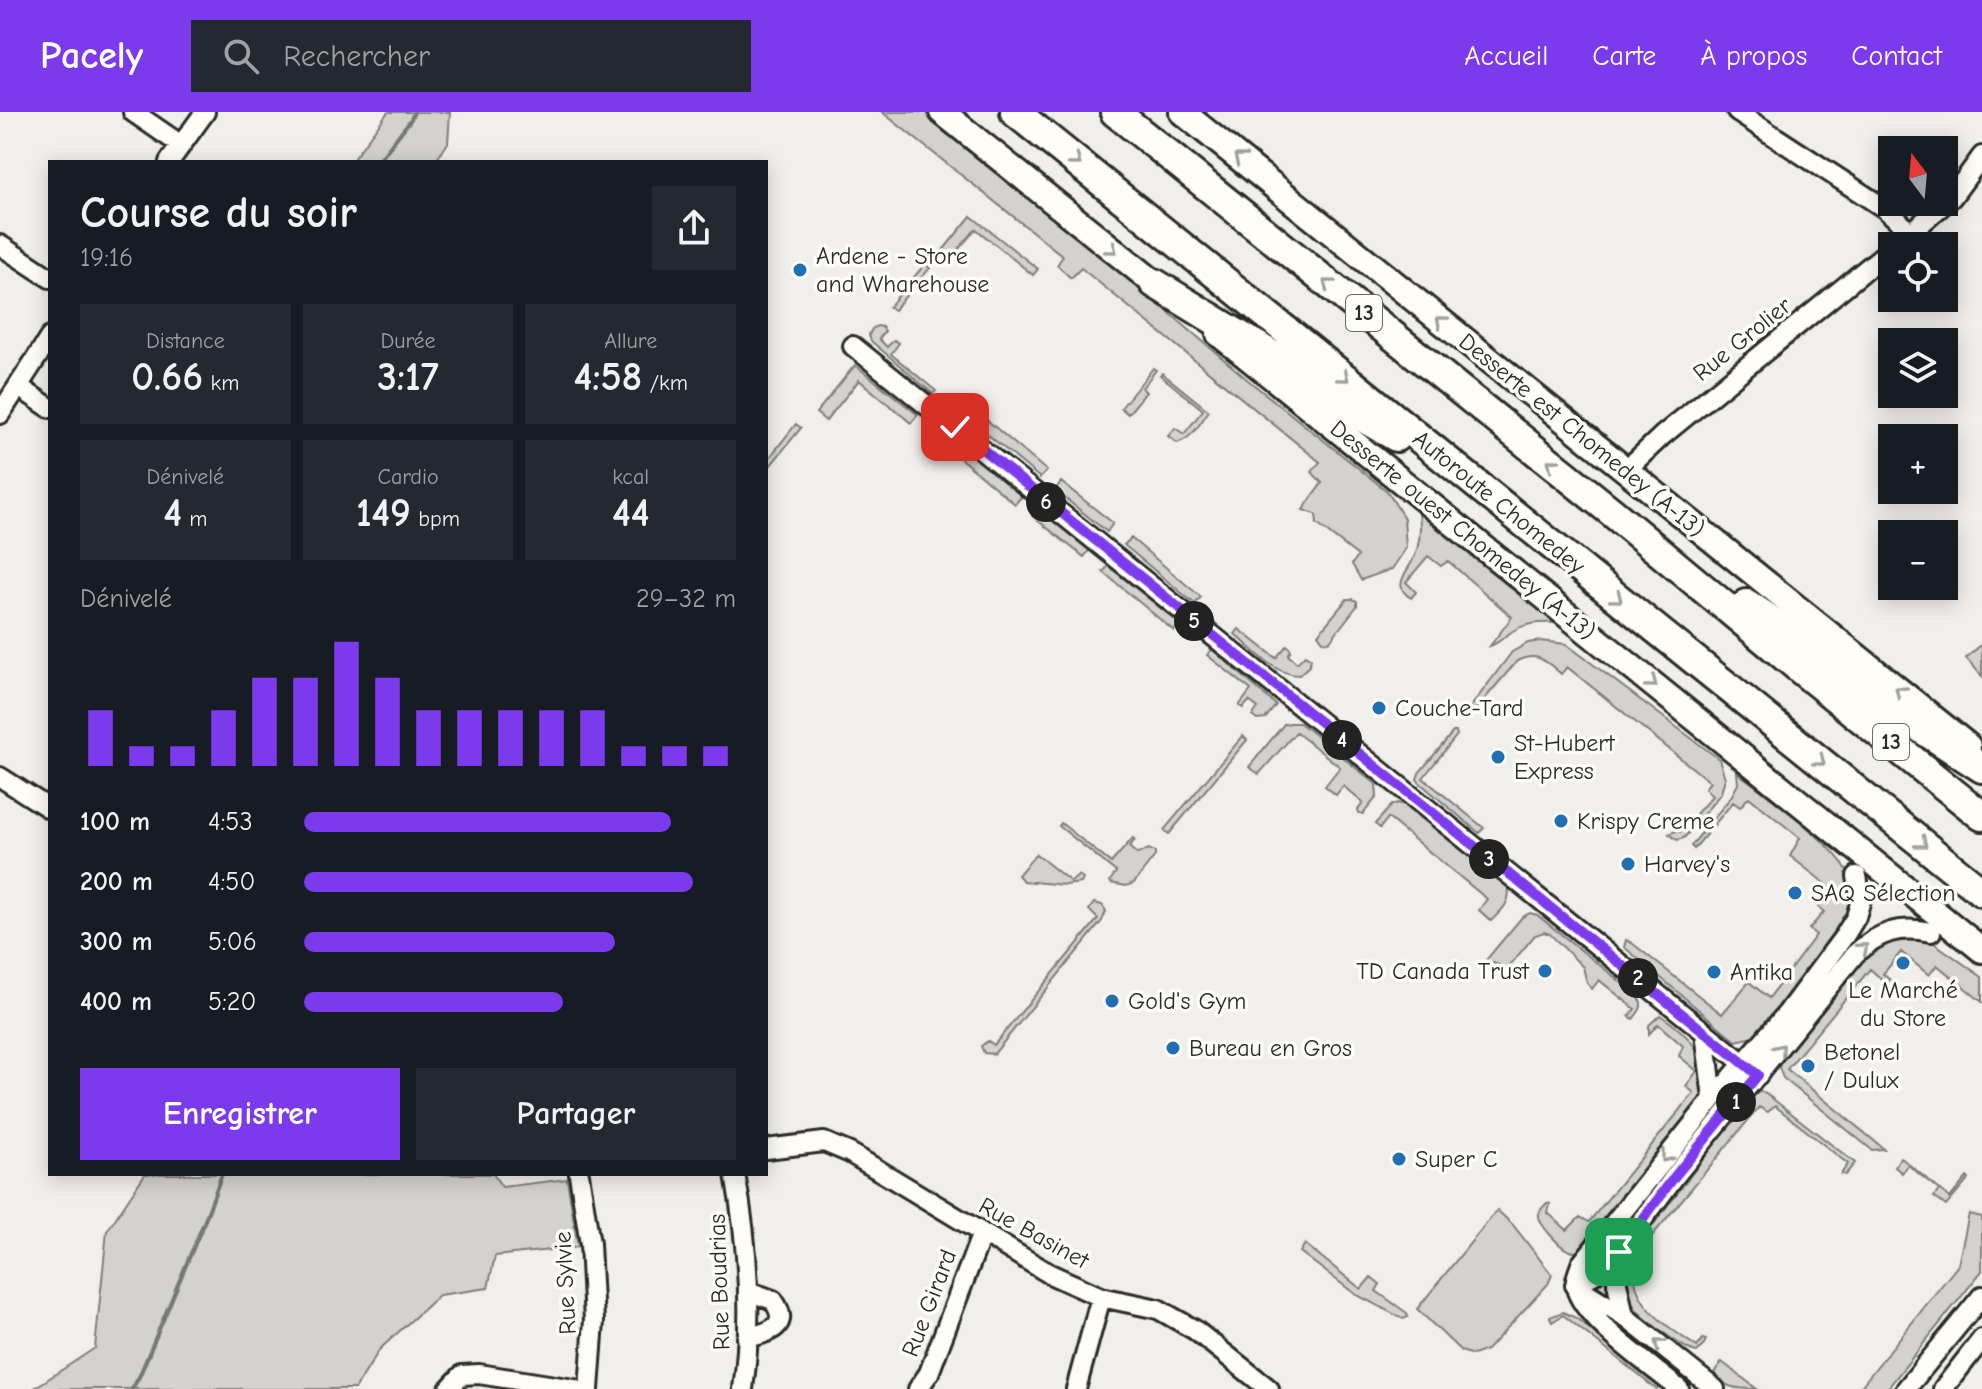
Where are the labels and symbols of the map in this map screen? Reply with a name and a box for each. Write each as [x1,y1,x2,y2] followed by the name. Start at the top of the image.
[1878,136,1958,216] north arrow
[1067,151,1081,166] one-way arrow
[1234,153,1248,168] one-way arrow
[1103,239,1118,253] one-way arrow
[816,242,989,298] place label: Ardene - Store and Wharehouse
[791,261,809,279] marker: Ardene - Store and Wharehouse
[1322,279,1337,293] one-way arrow
[1687,291,1797,387] street label: Rue Grolier
[1346,295,1382,331] road number: 13
[1435,317,1450,331] one-way arrow
[1453,327,1711,543] street label: Desserte est Chomedey (A-13)
[1334,367,1349,381] one-way arrow
[921,393,989,461] pin
[1325,414,1601,646] street label: Desserte ouest Chomedey (A-13)
[1407,424,1591,580] street label: Autoroute Chomedey
[1546,460,1561,474] one-way arrow
[1026,482,1066,522] pin: 6
[1608,588,1623,602] one-way arrow
[1174,601,1214,641] pin: 5
[1643,673,1657,688] one-way arrow
[1894,686,1909,701] one-way arrow
[1395,694,1524,722] place label: Couche-Tard
[1370,699,1388,717] marker: Couche-Tard
[1322,720,1362,760] pin: 4
[1873,724,1909,760] road number: 13
[1514,729,1616,785] place label: St-Hubert Express
[1489,748,1507,766] marker: St-Hubert Express
[1811,751,1825,766] one-way arrow
[1577,807,1714,835] place label: Krispy Creme
[1552,812,1570,830] marker: Krispy Creme
[1913,833,1927,848] one-way arrow
[1469,839,1509,879] pin: 3
[1644,850,1730,878] place label: Harvey's
[1619,855,1637,873] marker: Harvey's
[1811,879,1956,907] place label: SAQ Sélection
[1786,884,1804,902] marker: SAQ Sélection
[1853,944,1868,958] one-way arrow
[1894,954,1912,972] marker: Le Marché du Store
[1356,957,1530,985] place label: TD Canada Trust
[1618,958,1658,998] pin: 2
[1730,958,1793,986] place label: Antika
[1536,962,1554,980] marker: TD Canada Trust
[1705,963,1723,981] marker: Antika
[1848,976,1958,1032] place label: Le Marché du Store
[1128,987,1246,1015] place label: Gold's Gym
[1103,992,1121,1010] marker: Gold's Gym
[1189,1034,1352,1062] place label: Bureau en Gros
[1824,1038,1900,1094] place label: Betonel / Dulux
[1164,1039,1182,1057] marker: Bureau en Gros
[1770,1043,1784,1058] one-way arrow
[1799,1057,1817,1075] marker: Betonel / Dulux
[1716,1082,1756,1122] pin: 1
[1415,1145,1498,1173] place label: Super C
[1661,1148,1676,1162] one-way arrow
[1390,1150,1408,1168] marker: Super C
[974,1191,1095,1275] street label: Rue Basinet
[703,1213,735,1351] street label: Rue Boudrias
[1585,1218,1653,1286] pin
[548,1231,582,1335] street label: Rue Sylvie
[896,1246,962,1360] street label: Rue Girard
[1654,1339,1668,1354] one-way arrow

